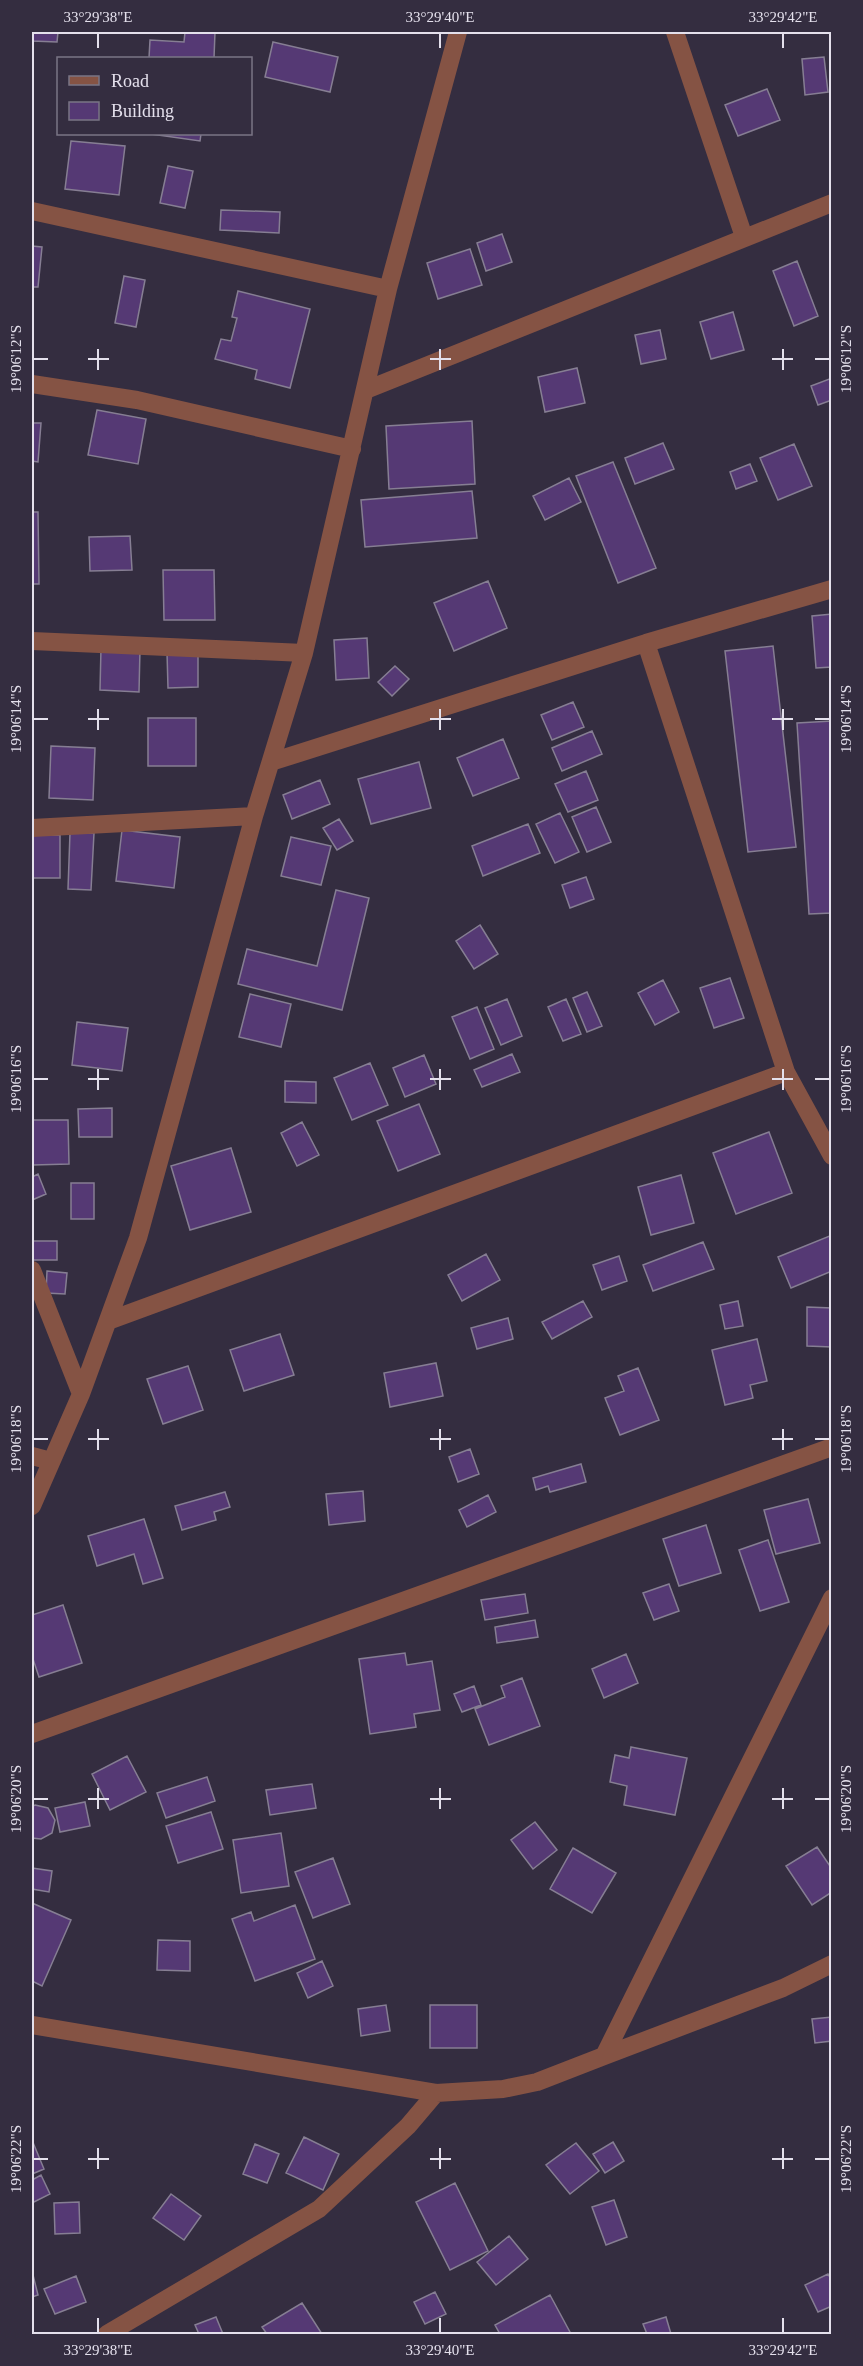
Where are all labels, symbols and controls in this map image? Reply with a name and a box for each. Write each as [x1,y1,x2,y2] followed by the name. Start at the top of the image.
[64,9,133,25] text: 33°29'38"E
[406,9,475,25] text: 33°29'40"E
[749,9,818,25] text: 33°29'42"E
[57,57,252,135] legend
[111,71,149,91] text: Road
[111,101,174,121] text: Building
[8,325,24,393] text: 19°06'12"S
[838,325,854,393] text: 19°06'12"S
[8,685,24,753] text: 19°06'14"S
[838,685,854,753] text: 19°06'14"S
[8,1045,24,1113] text: 19°06'16"S
[838,1045,854,1113] text: 19°06'16"S
[8,1405,24,1473] text: 19°06'18"S
[838,1405,854,1473] text: 19°06'18"S
[8,1765,24,1833] text: 19°06'20"S
[838,1765,854,1833] text: 19°06'20"S
[8,2125,24,2193] text: 19°06'22"S
[838,2125,854,2193] text: 19°06'22"S
[64,2342,133,2358] text: 33°29'38"E
[406,2342,475,2358] text: 33°29'40"E
[749,2342,818,2358] text: 33°29'42"E

